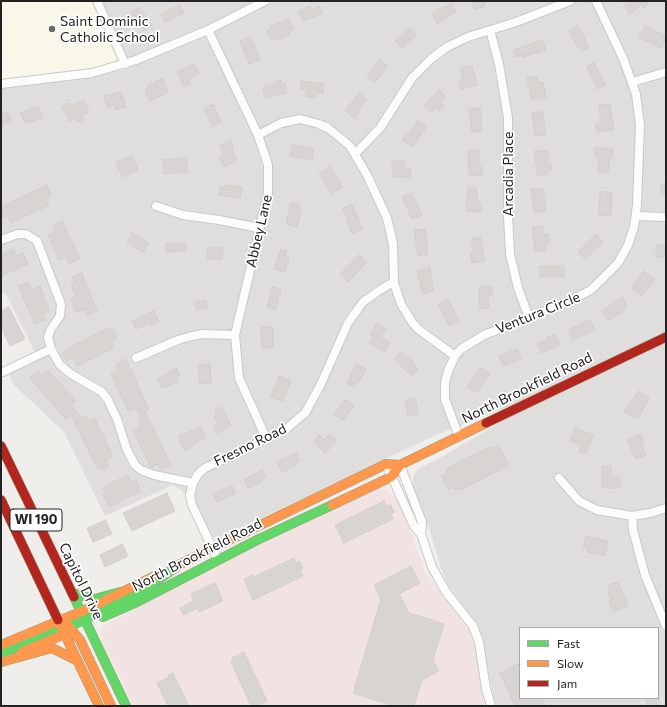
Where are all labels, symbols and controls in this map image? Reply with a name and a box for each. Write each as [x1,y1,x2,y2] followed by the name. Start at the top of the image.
[60,13,159,46] place label: Saint Dominic Catholic School
[47,24,57,34] marker: Saint Dominic Catholic School
[500,132,516,216] street label: Arcadia Place
[242,193,276,269] street label: Abbey Lane
[493,288,583,338] street label: Ventura Circle
[459,349,595,427] street label: North Brookfield Road
[211,420,289,470] street label: Fresno Road
[10,509,62,531] road number: WI 190
[129,515,265,595] street label: North Brookfield Road
[55,540,107,622] street label: Capitol Drive
[519,627,659,699] legend
[557,636,580,650] text: Fast
[557,656,584,670] text: Slow
[557,676,577,690] text: Jam

